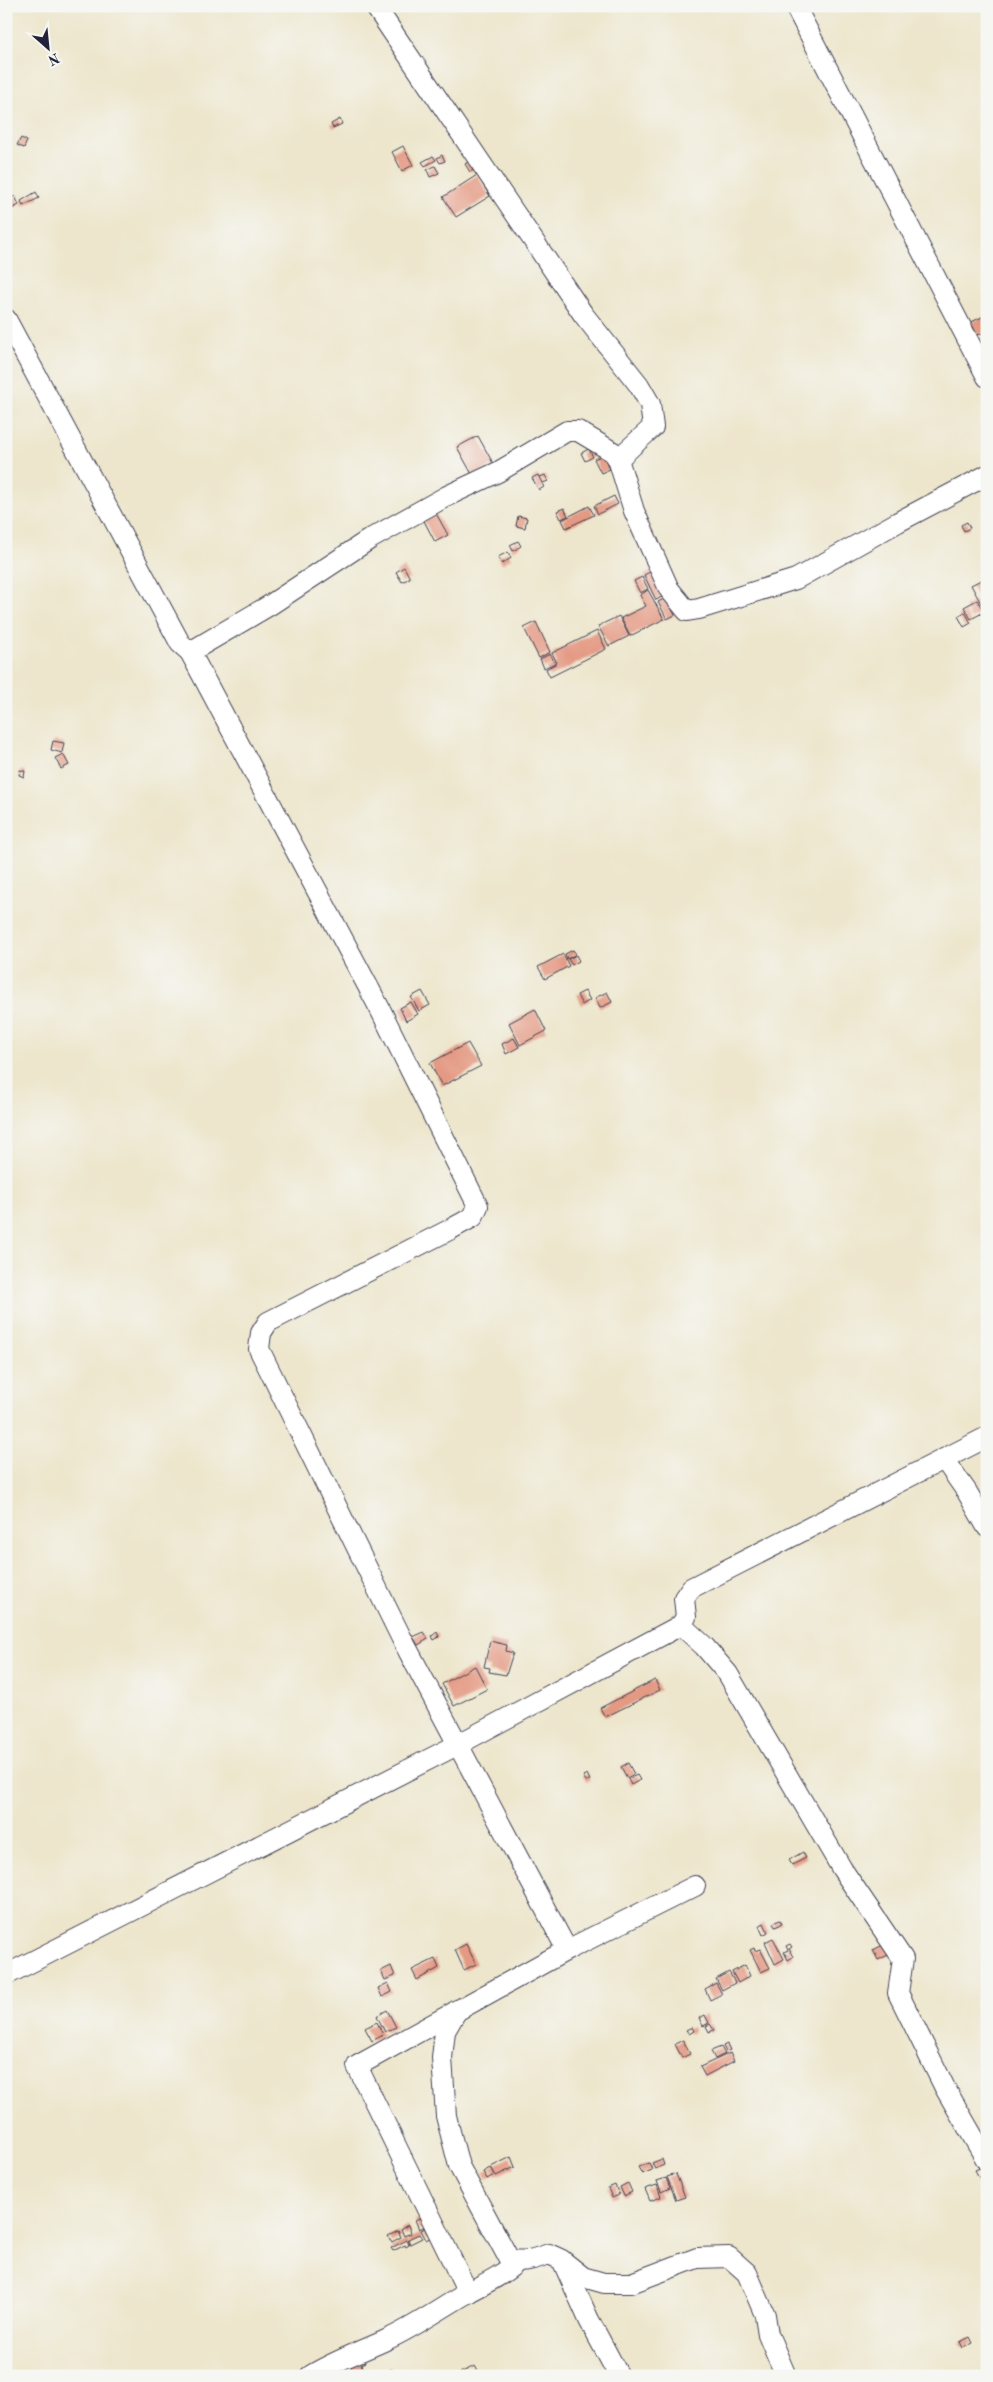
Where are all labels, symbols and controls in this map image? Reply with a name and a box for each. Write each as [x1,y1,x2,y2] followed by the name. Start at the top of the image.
[22,22,72,72] north arrow
[45,50,61,67] text: N

